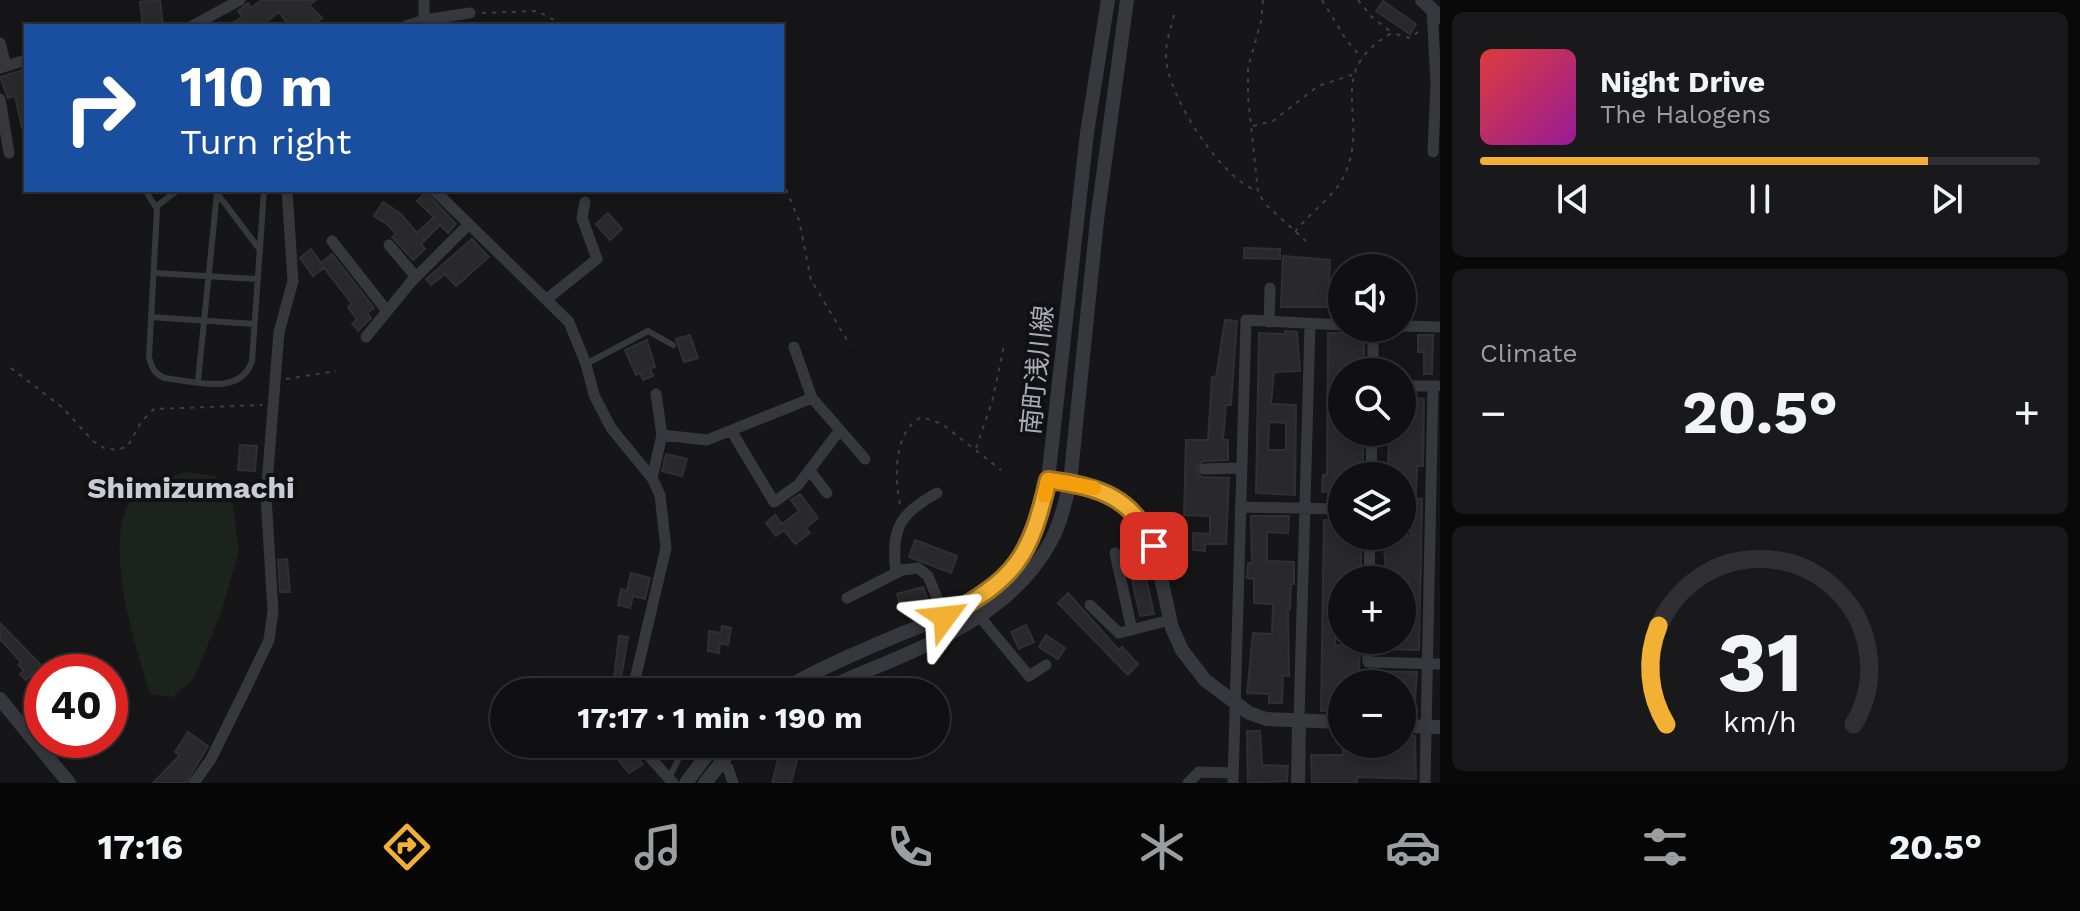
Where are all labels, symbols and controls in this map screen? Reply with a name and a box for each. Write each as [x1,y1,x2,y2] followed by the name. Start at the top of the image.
[180,54,333,120] text: 110 m
[48,56,152,160] icon: right
[1600,64,1765,99] text: Night Drive
[1600,99,1771,129] text: The Halogens
[180,121,351,163] text: Turn right
[1551,177,1595,221] icon: previous
[1738,177,1782,221] icon: pause
[1925,177,1969,221] icon: next
[1328,254,1416,758] map controls
[1328,254,1416,342] button: sound
[1015,304,1059,436] street label: 南町浅川線
[1480,338,1578,368] text: Climate
[1328,358,1416,446] button: search
[1682,377,1838,448] text: 20.5°
[1480,387,1507,439] text: −
[2013,387,2040,439] text: +
[1328,462,1416,550] button: layers
[87,470,295,505] district label: Shimizumachi
[1120,512,1188,580] pin
[1132,524,1176,568] icon: arrive
[1328,566,1416,654] button: +
[903,575,987,659] position arrow
[1717,613,1803,710] text: 31
[24,654,128,758] speed limit sign: 40
[1328,670,1416,758] button: −
[577,700,863,735] text: 17:17 · 1 min · 190 m
[1723,705,1797,739] text: km/h
[379,819,435,875] icon: directions
[630,819,686,875] icon: music
[882,819,938,875] icon: phone
[1134,819,1190,875] icon: climate
[1385,819,1441,875] icon: car
[1637,819,1693,875] icon: filters
[98,826,183,868] text: 17:16
[1889,826,1982,868] text: 20.5°

